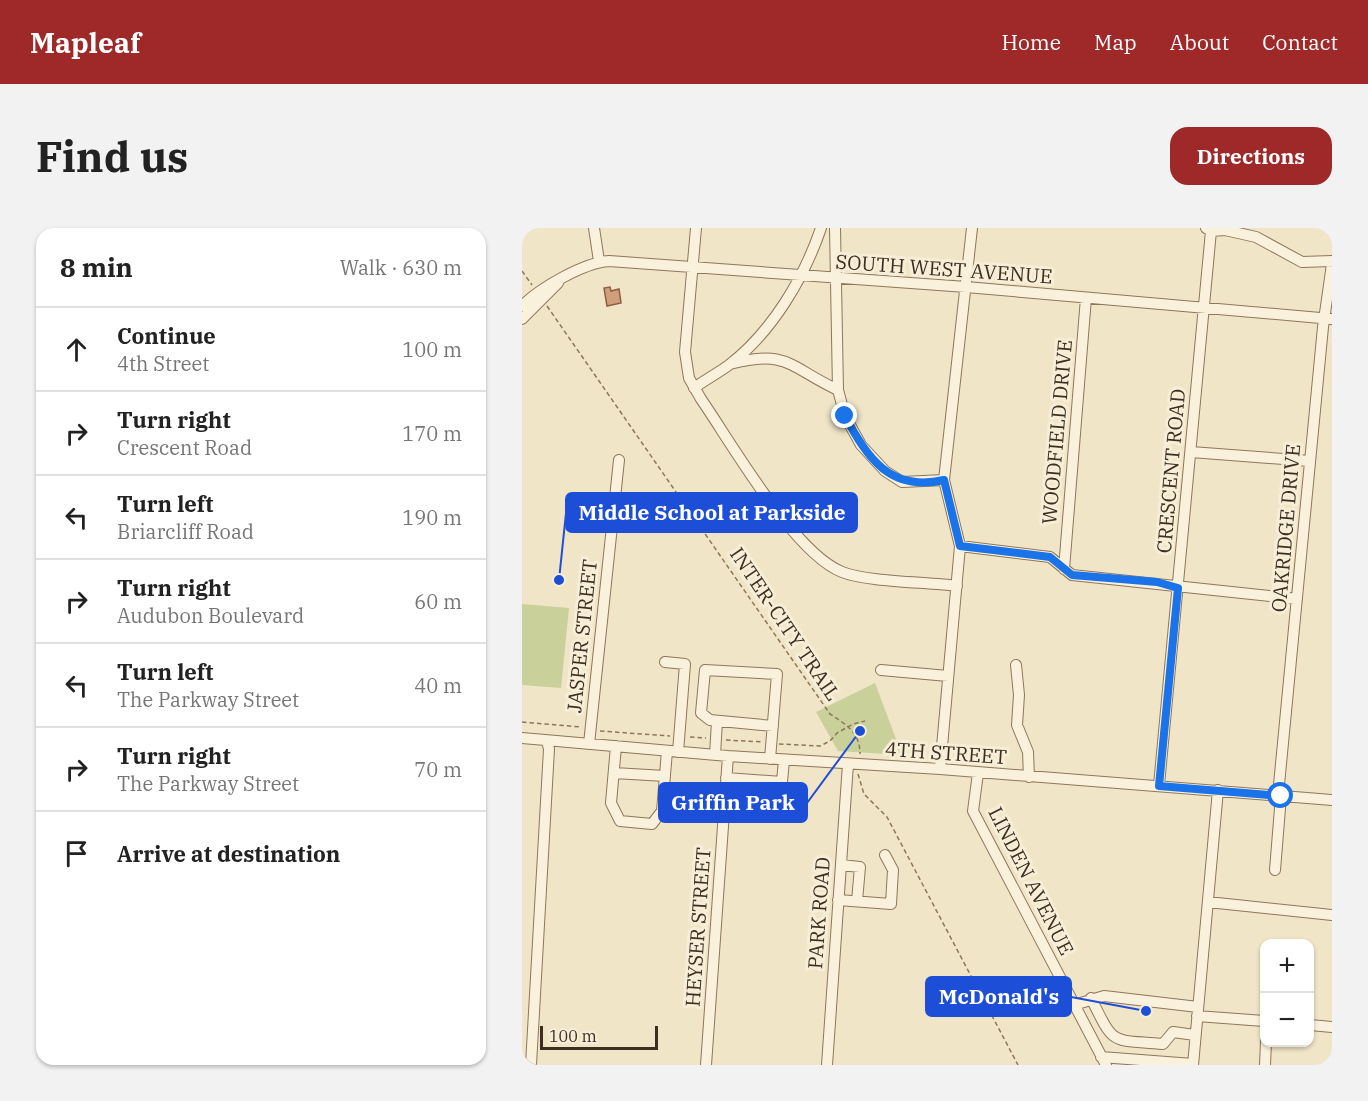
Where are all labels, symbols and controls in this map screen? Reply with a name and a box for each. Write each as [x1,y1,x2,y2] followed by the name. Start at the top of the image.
[30,24,141,61] text: Mapleaf
[1001,28,1061,56] text: Home
[1094,28,1137,56] text: Map
[1170,28,1229,56] text: About
[1262,28,1338,56] text: Contact
[1170,127,1332,185] button: Directions
[36,129,188,184] text: Find us
[835,247,1053,290] street label: SOUTH WEST AVENUE
[60,250,133,284] text: 8 min
[340,254,462,281] text: Walk · 630 m
[117,321,216,350] text: Continue
[60,333,93,366] icon: ahead
[402,336,462,363] text: 100 m
[1035,338,1078,526] street label: WOODFIELD DRIVE
[117,350,209,377] text: 4th Street
[1150,388,1191,554] street label: CRESCENT ROAD
[831,402,857,428] route end
[117,405,231,434] text: Turn right
[60,417,93,450] icon: right
[402,420,462,447] text: 170 m
[117,434,252,461] text: Crescent Road
[1265,443,1306,613] street label: OAKRIDGE DRIVE
[117,489,213,518] text: Turn left
[566,493,857,532] callout: Middle School at Parkside
[578,498,846,526] text: Middle School at Parkside
[60,501,93,534] icon: left
[402,504,462,531] text: 190 m
[117,518,254,545] text: Briarcliff Road
[724,542,847,706] street label: INTER-CITY TRAIL
[560,558,603,714] street label: JASPER STREET
[117,573,231,602] text: Turn right
[60,585,93,618] icon: right
[414,588,462,615] text: 60 m
[117,602,304,629] text: Audubon Boulevard
[117,657,213,686] text: Turn left
[60,669,93,702] icon: left
[414,672,462,699] text: 40 m
[117,686,299,713] text: The Parkway Street
[884,735,1008,770] street label: 4TH STREET
[117,741,231,770] text: Turn right
[60,753,93,786] icon: right
[414,756,462,783] text: 70 m
[117,770,299,797] text: The Parkway Street
[1267,782,1293,808] route start
[659,783,807,822] callout: Griffin Park
[671,788,795,816] text: Griffin Park
[982,802,1081,960] street label: LINDEN AVENUE
[60,837,93,870] icon: arrive
[117,839,340,868] text: Arrive at destination
[678,846,717,1008] street label: HEYSER STREET
[801,856,836,970] street label: PARK ROAD
[1260,939,1314,1047] map controls
[1260,939,1314,993] button: +
[926,977,1071,1016] callout: McDonald's
[939,982,1059,1010] text: McDonald's
[1260,993,1314,1047] button: −
[540,1023,658,1050] scale bar
[549,1026,597,1046] text: 100 m

